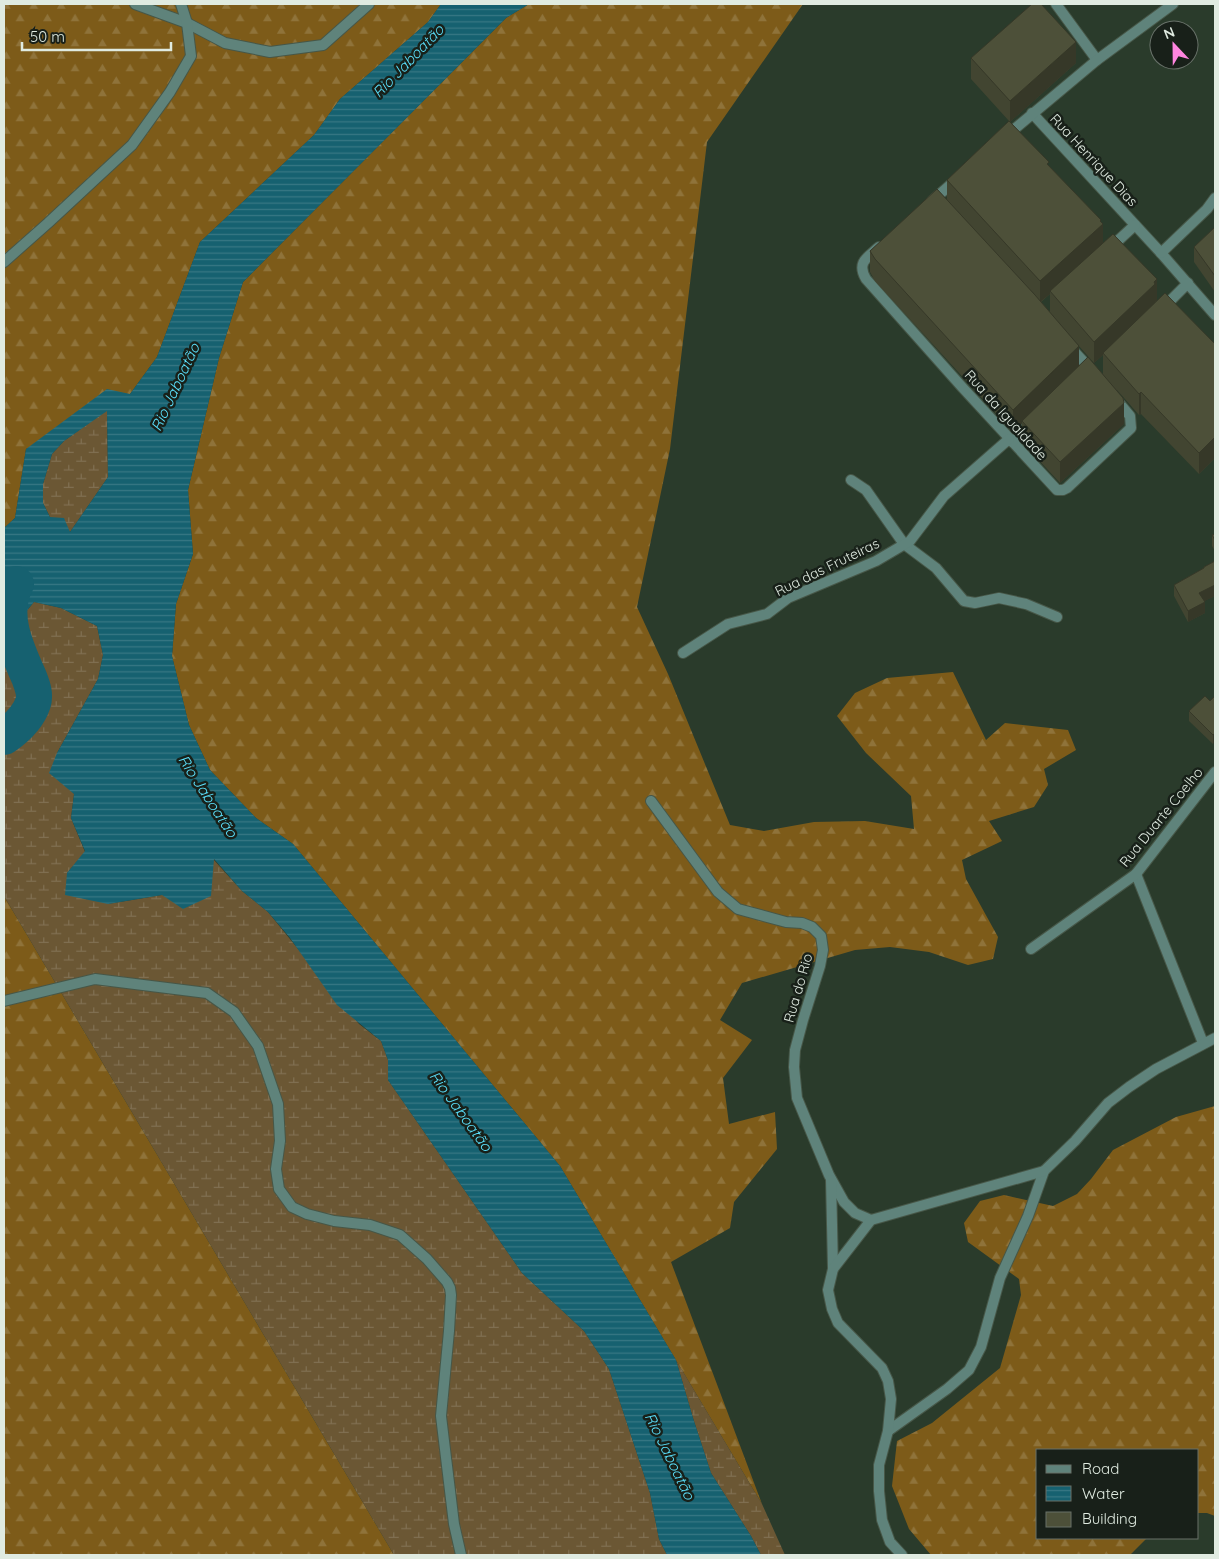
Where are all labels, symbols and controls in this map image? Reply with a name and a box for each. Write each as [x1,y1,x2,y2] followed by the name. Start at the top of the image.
[22,20,171,52] scale bar
[368,20,448,102] water label: Rio Jaboatão
[1149,20,1199,70] north arrow
[1161,23,1177,43] text: N
[30,27,65,46] text: 50 m
[1046,110,1142,210] street label: Rua Henrique Dias
[146,339,204,434] water label: Rio Jaboatão
[961,366,1051,464] street label: Rua da Igualdade
[772,534,882,600] street label: Rua das Fruteiras
[174,751,242,842] water label: Rio Jaboatão
[1115,764,1207,870] street label: Rua Duarte Coelho
[780,951,816,1025] street label: Rua do Rio
[426,1067,497,1156] water label: Rio Jaboatão
[641,1409,700,1504] water label: Rio Jaboatão
[1036,1449,1199,1539] legend
[1082,1459,1119,1478] text: Road
[1082,1484,1125,1503] text: Water
[1082,1509,1137,1528] text: Building

